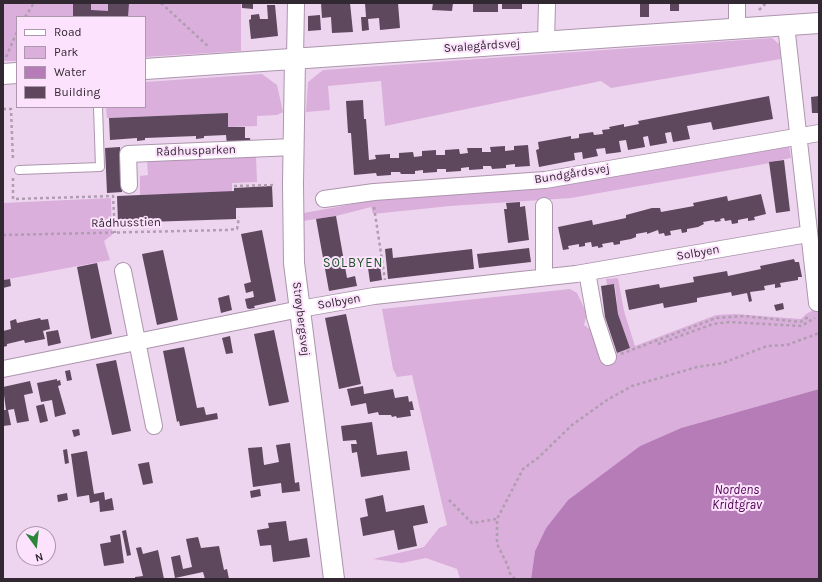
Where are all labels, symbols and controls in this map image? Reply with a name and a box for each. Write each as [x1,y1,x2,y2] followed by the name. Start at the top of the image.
[16,16,146,108] legend
[54,25,82,39] text: Road
[443,36,521,56] street label: Svalegårdsvej
[54,45,78,59] text: Park
[54,65,86,79] text: Water
[54,85,100,99] text: Building
[156,142,236,160] street label: Rådhusparken
[533,161,611,187] street label: Bundgårdsvej
[91,215,161,231] street label: Rådhusstien
[675,242,721,264] street label: Solbyen
[323,255,383,271] district label: SOLBYEN
[289,281,313,357] street label: Strøybergsvej
[316,291,362,313] street label: Solbyen
[712,482,762,513] water label: Nordens Kridtgrav
[16,526,56,566] north arrow
[33,550,44,564] text: N

